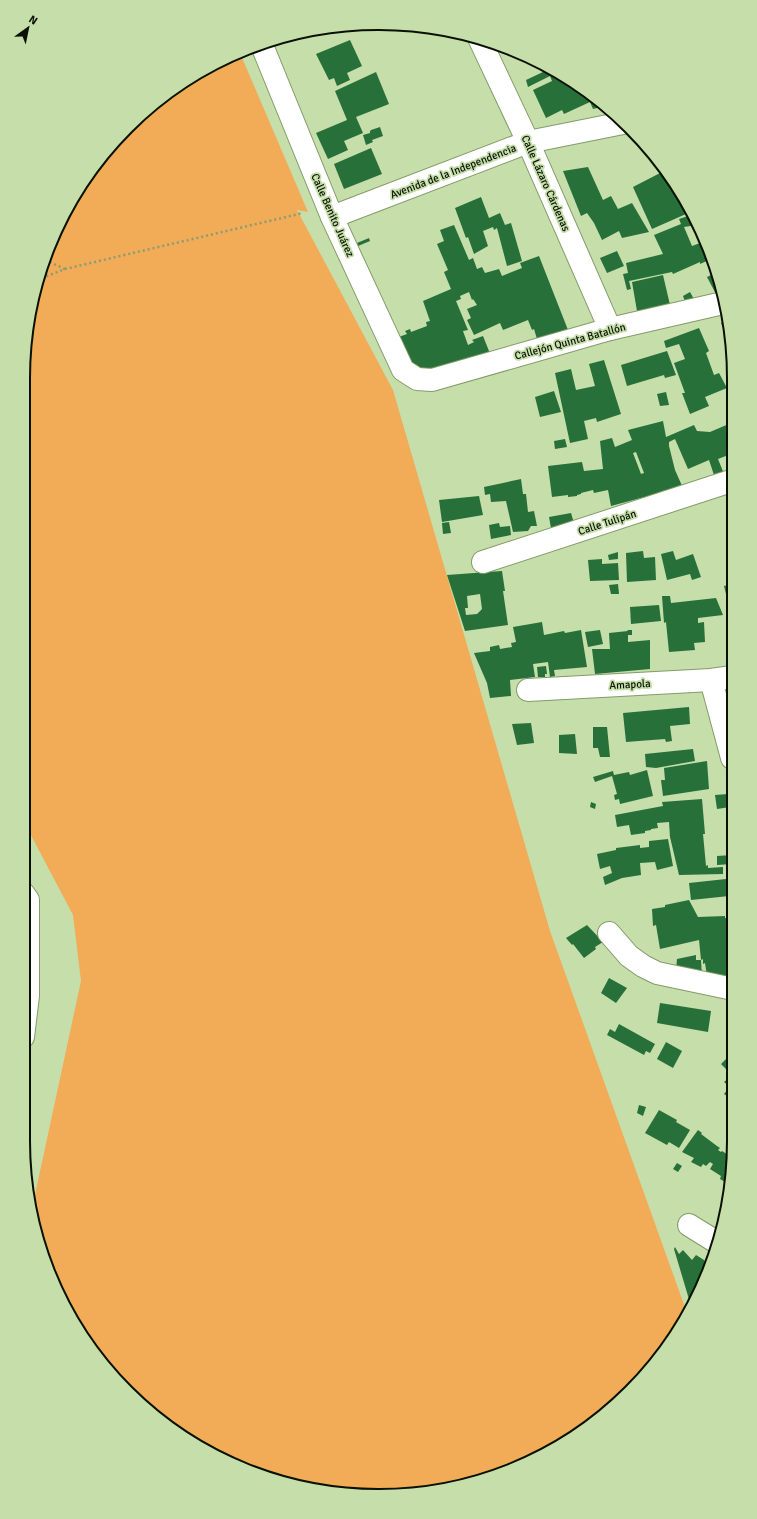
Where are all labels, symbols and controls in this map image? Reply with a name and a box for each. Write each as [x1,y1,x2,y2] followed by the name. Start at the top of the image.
[8,8,48,48] north arrow
[26,12,40,28] text: N
[518,133,573,233] street label: Calle Lázaro Cárdenas
[388,141,518,202] street label: Avenida de la Independencia
[308,171,357,259] street label: Calle Benito Juárez
[513,320,627,363] street label: Callejón Quinta Batallón
[576,507,638,538] street label: Calle Tulipán
[609,677,651,692] street label: Amapola

